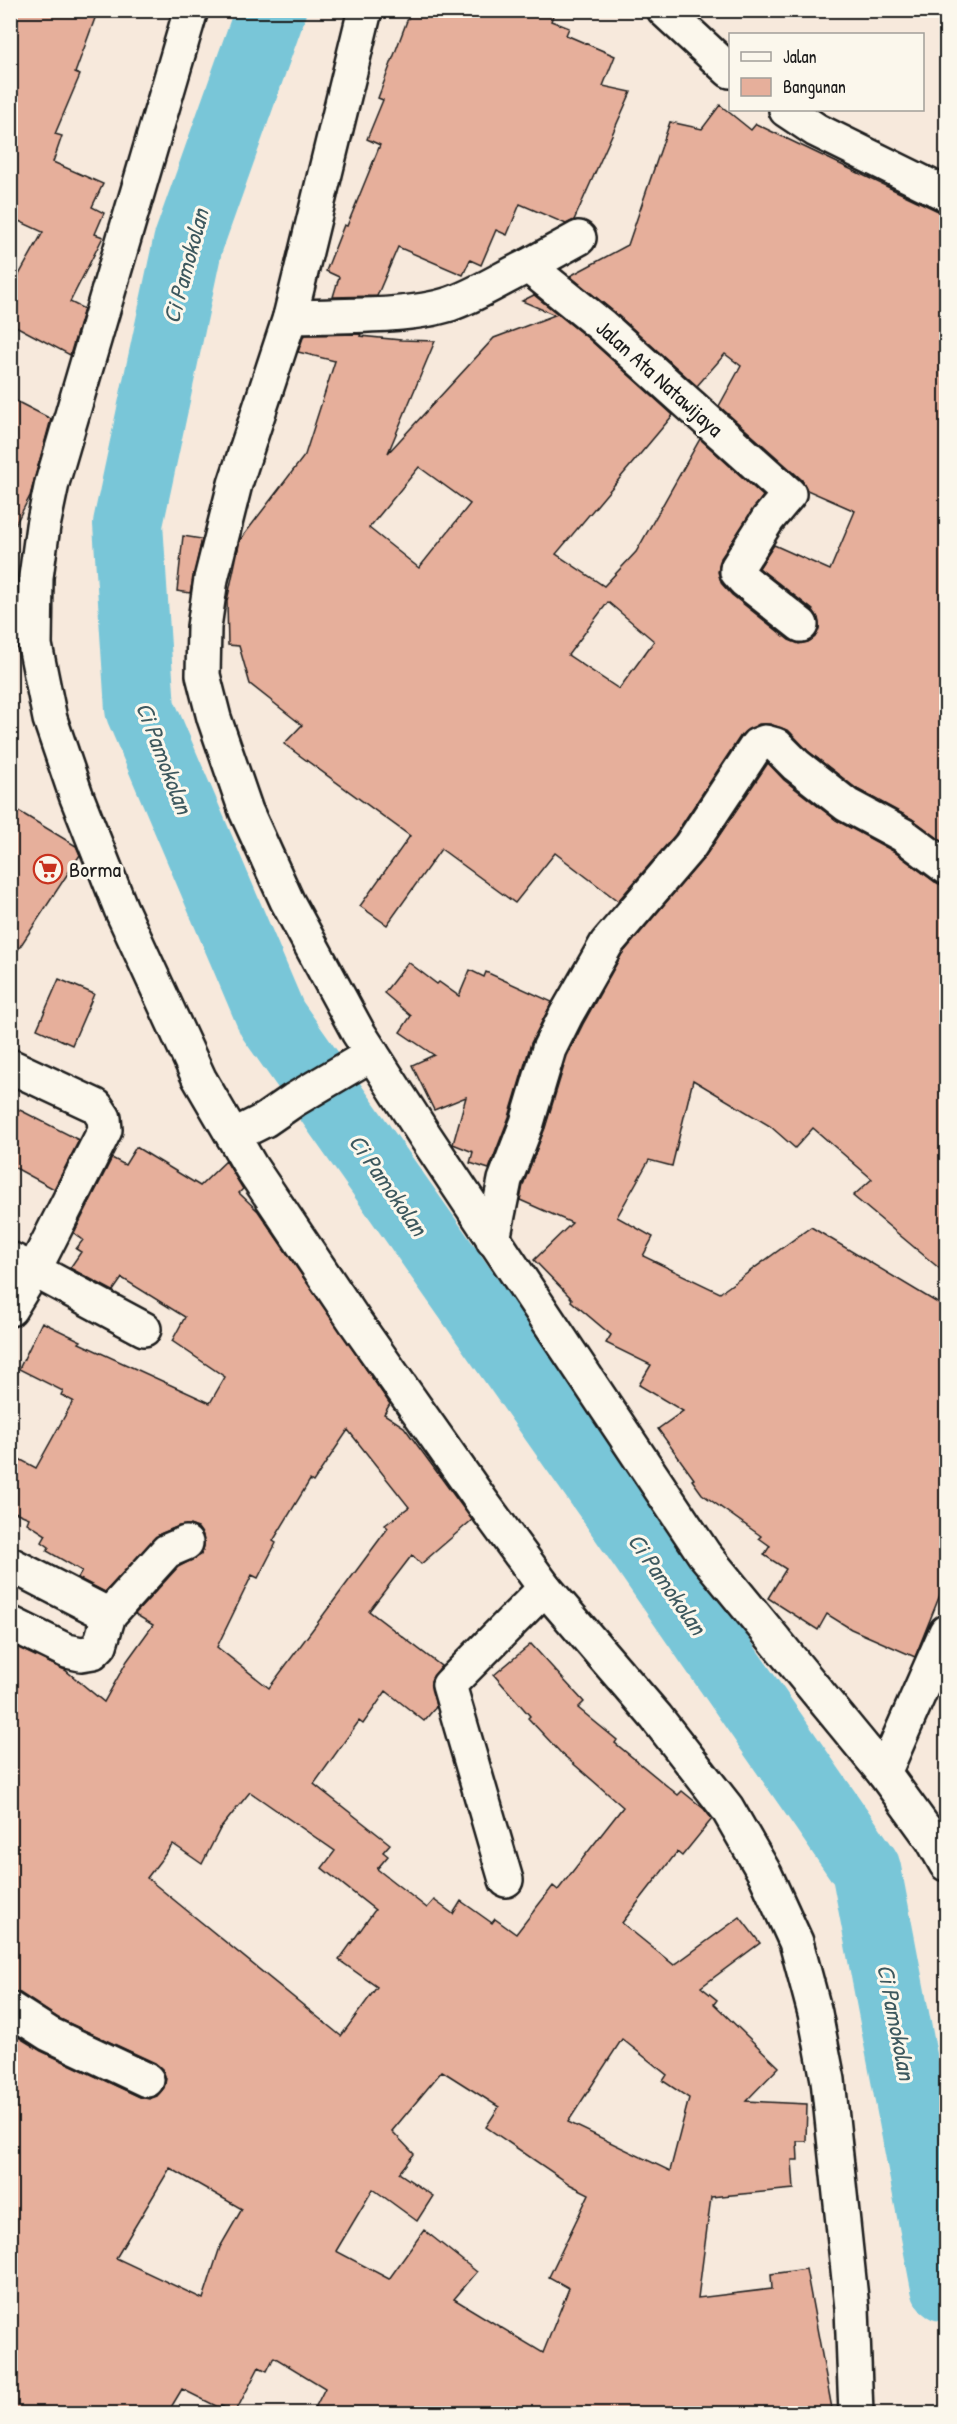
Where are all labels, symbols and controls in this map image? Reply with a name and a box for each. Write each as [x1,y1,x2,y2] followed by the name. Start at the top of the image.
[729,33,924,111] legend
[783,44,817,69] text: Jalan
[783,74,846,99] text: Bangunan
[154,203,216,327] water label: Ci Pamokolan
[590,313,730,443] street label: Jalan Ata Natawijaya
[129,697,202,820] water label: Ci Pamokolan
[32,853,64,885] supermarket icon: Borma
[69,854,121,884] place label: Borma
[342,1127,437,1243] water label: Ci Pamokolan
[621,1526,716,1642] water label: Ci Pamokolan
[870,1961,924,2085] water label: Ci Pamokolan

